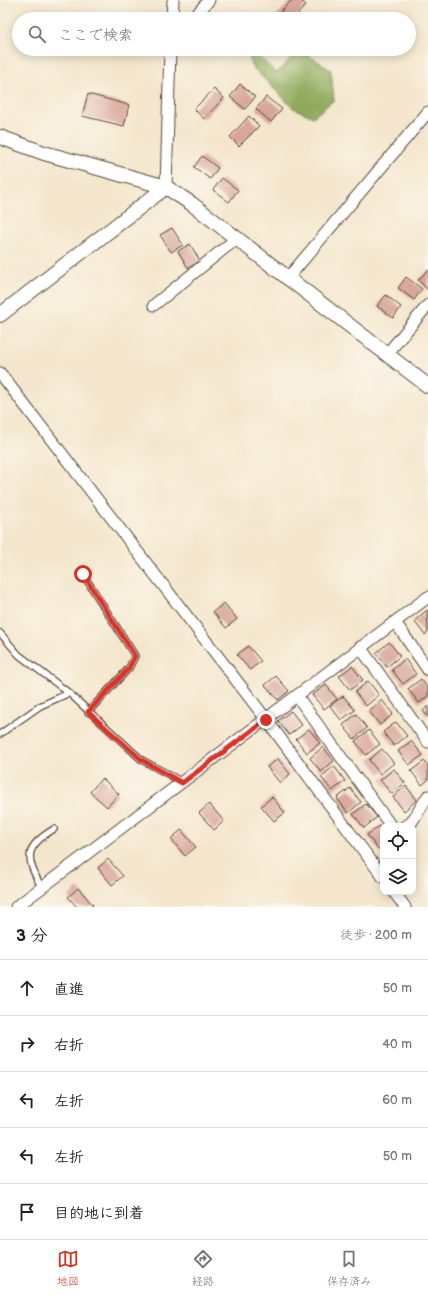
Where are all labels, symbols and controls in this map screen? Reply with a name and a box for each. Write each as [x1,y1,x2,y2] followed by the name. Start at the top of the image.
[12,12,416,56] search box
[26,23,48,45] icon: search
[58,26,133,45] text: ここで検索
[74,565,92,583] route start
[257,711,275,729] route end
[380,823,416,895] map controls
[380,823,416,859] button: locate
[380,859,416,895] button: layers
[16,926,48,946] text: 3 分
[340,927,412,943] text: 徒歩 · 200 m
[16,977,38,999] icon: ahead
[54,980,84,999] text: 直進
[383,980,412,996] text: 50 m
[16,1033,38,1055] icon: right
[54,1036,84,1055] text: 右折
[382,1036,412,1052] text: 40 m
[16,1089,38,1111] icon: left
[54,1092,84,1111] text: 左折
[382,1092,412,1108] text: 60 m
[16,1145,38,1167] icon: left
[54,1148,84,1167] text: 左折
[383,1148,412,1164] text: 50 m
[16,1201,38,1223] icon: arrive
[54,1204,144,1223] text: 目的地に到着
[57,1248,79,1288] tab: 地図
[192,1248,214,1288] tab: 経路
[327,1248,371,1288] tab: 保存済み

